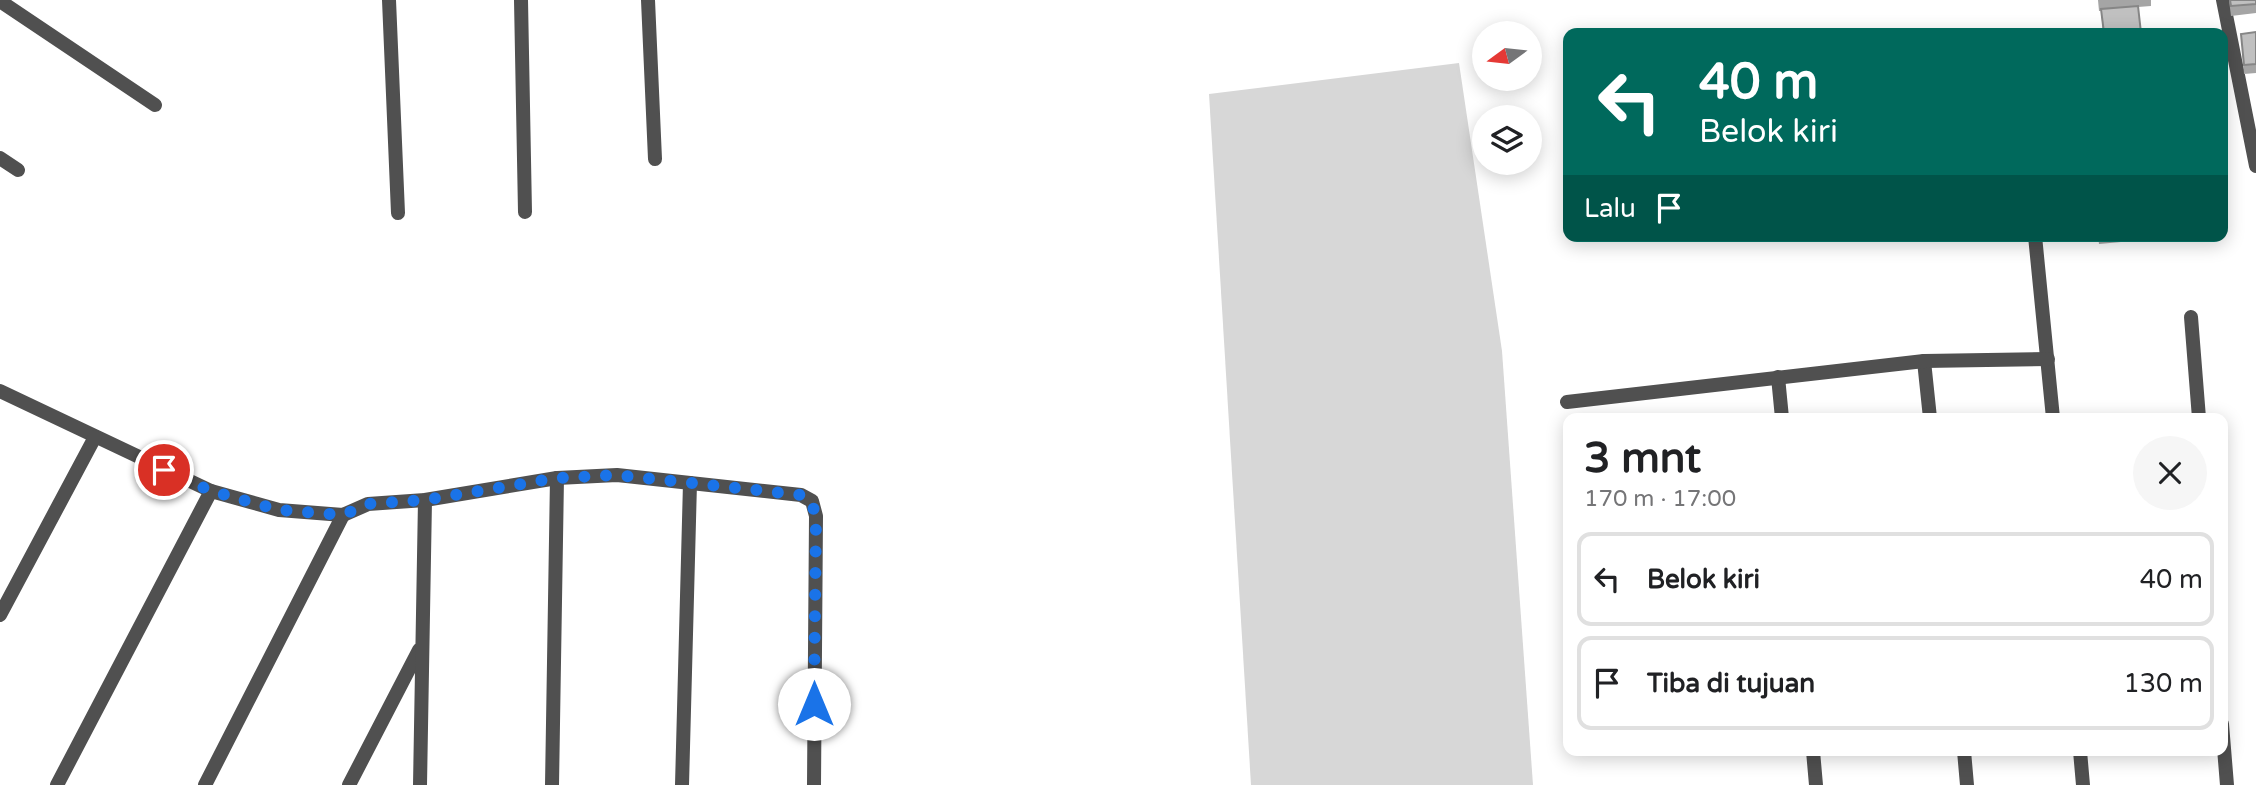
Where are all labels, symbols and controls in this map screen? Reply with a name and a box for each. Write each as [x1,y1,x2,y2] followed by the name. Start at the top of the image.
[1472,21,1542,91] north arrow
[1472,21,1542,175] map controls
[1699,53,1818,112] text: 40 m
[1584,56,1675,147] icon: left
[1472,105,1542,175] button: layers
[1699,113,1838,151] text: Belok kiri
[1650,189,1688,227] icon: arrive
[1584,193,1636,224] text: Lalu
[1584,433,1701,484] text: 3 mnt
[2133,436,2207,510] button: close
[134,440,194,500] pin
[145,451,183,489] icon: arrive
[1584,485,1736,513] text: 170 m · 17:00
[1588,560,1626,598] icon: left
[1647,564,1760,595] text: Belok kiri
[2140,564,2203,595] text: 40 m
[1588,664,1626,702] icon: arrive
[777,667,851,741] position arrow
[1647,668,1815,699] text: Tiba di tujuan
[2123,668,2203,699] text: 130 m

